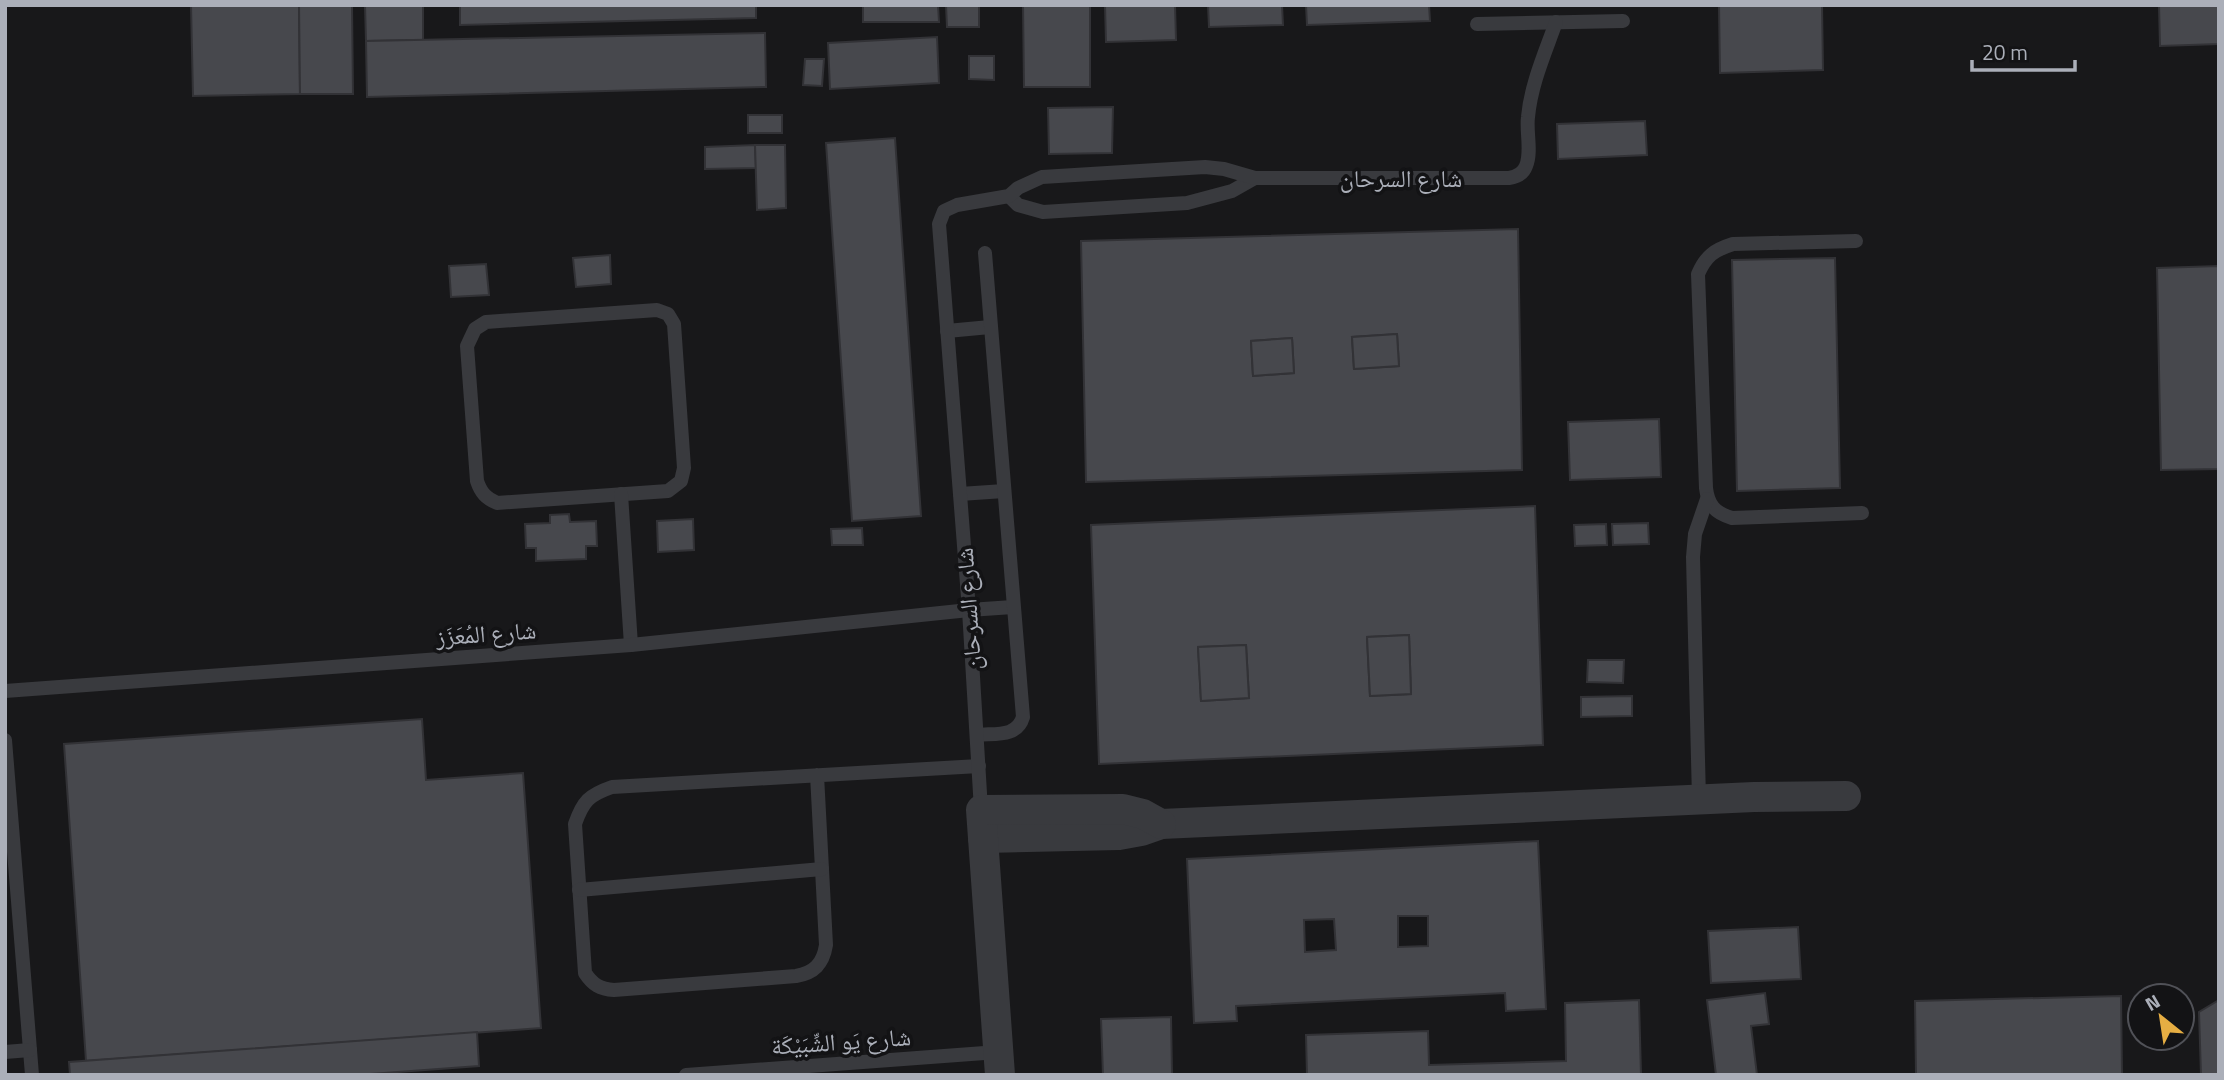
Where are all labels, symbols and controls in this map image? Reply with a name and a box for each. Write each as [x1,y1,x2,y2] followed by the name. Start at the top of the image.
[1972,28,2075,72] scale bar
[1982,36,2028,68] text: 20 m
[1340,160,1462,196] street label: شارع السرحان
[946,547,990,671] street label: شارع السرحان
[434,612,537,655] street label: شارع المُعَزَز
[2126,982,2196,1052] north arrow
[2139,986,2165,1018] text: N
[770,1018,912,1064] street label: شارع يَو الشِّبَيْكَة

